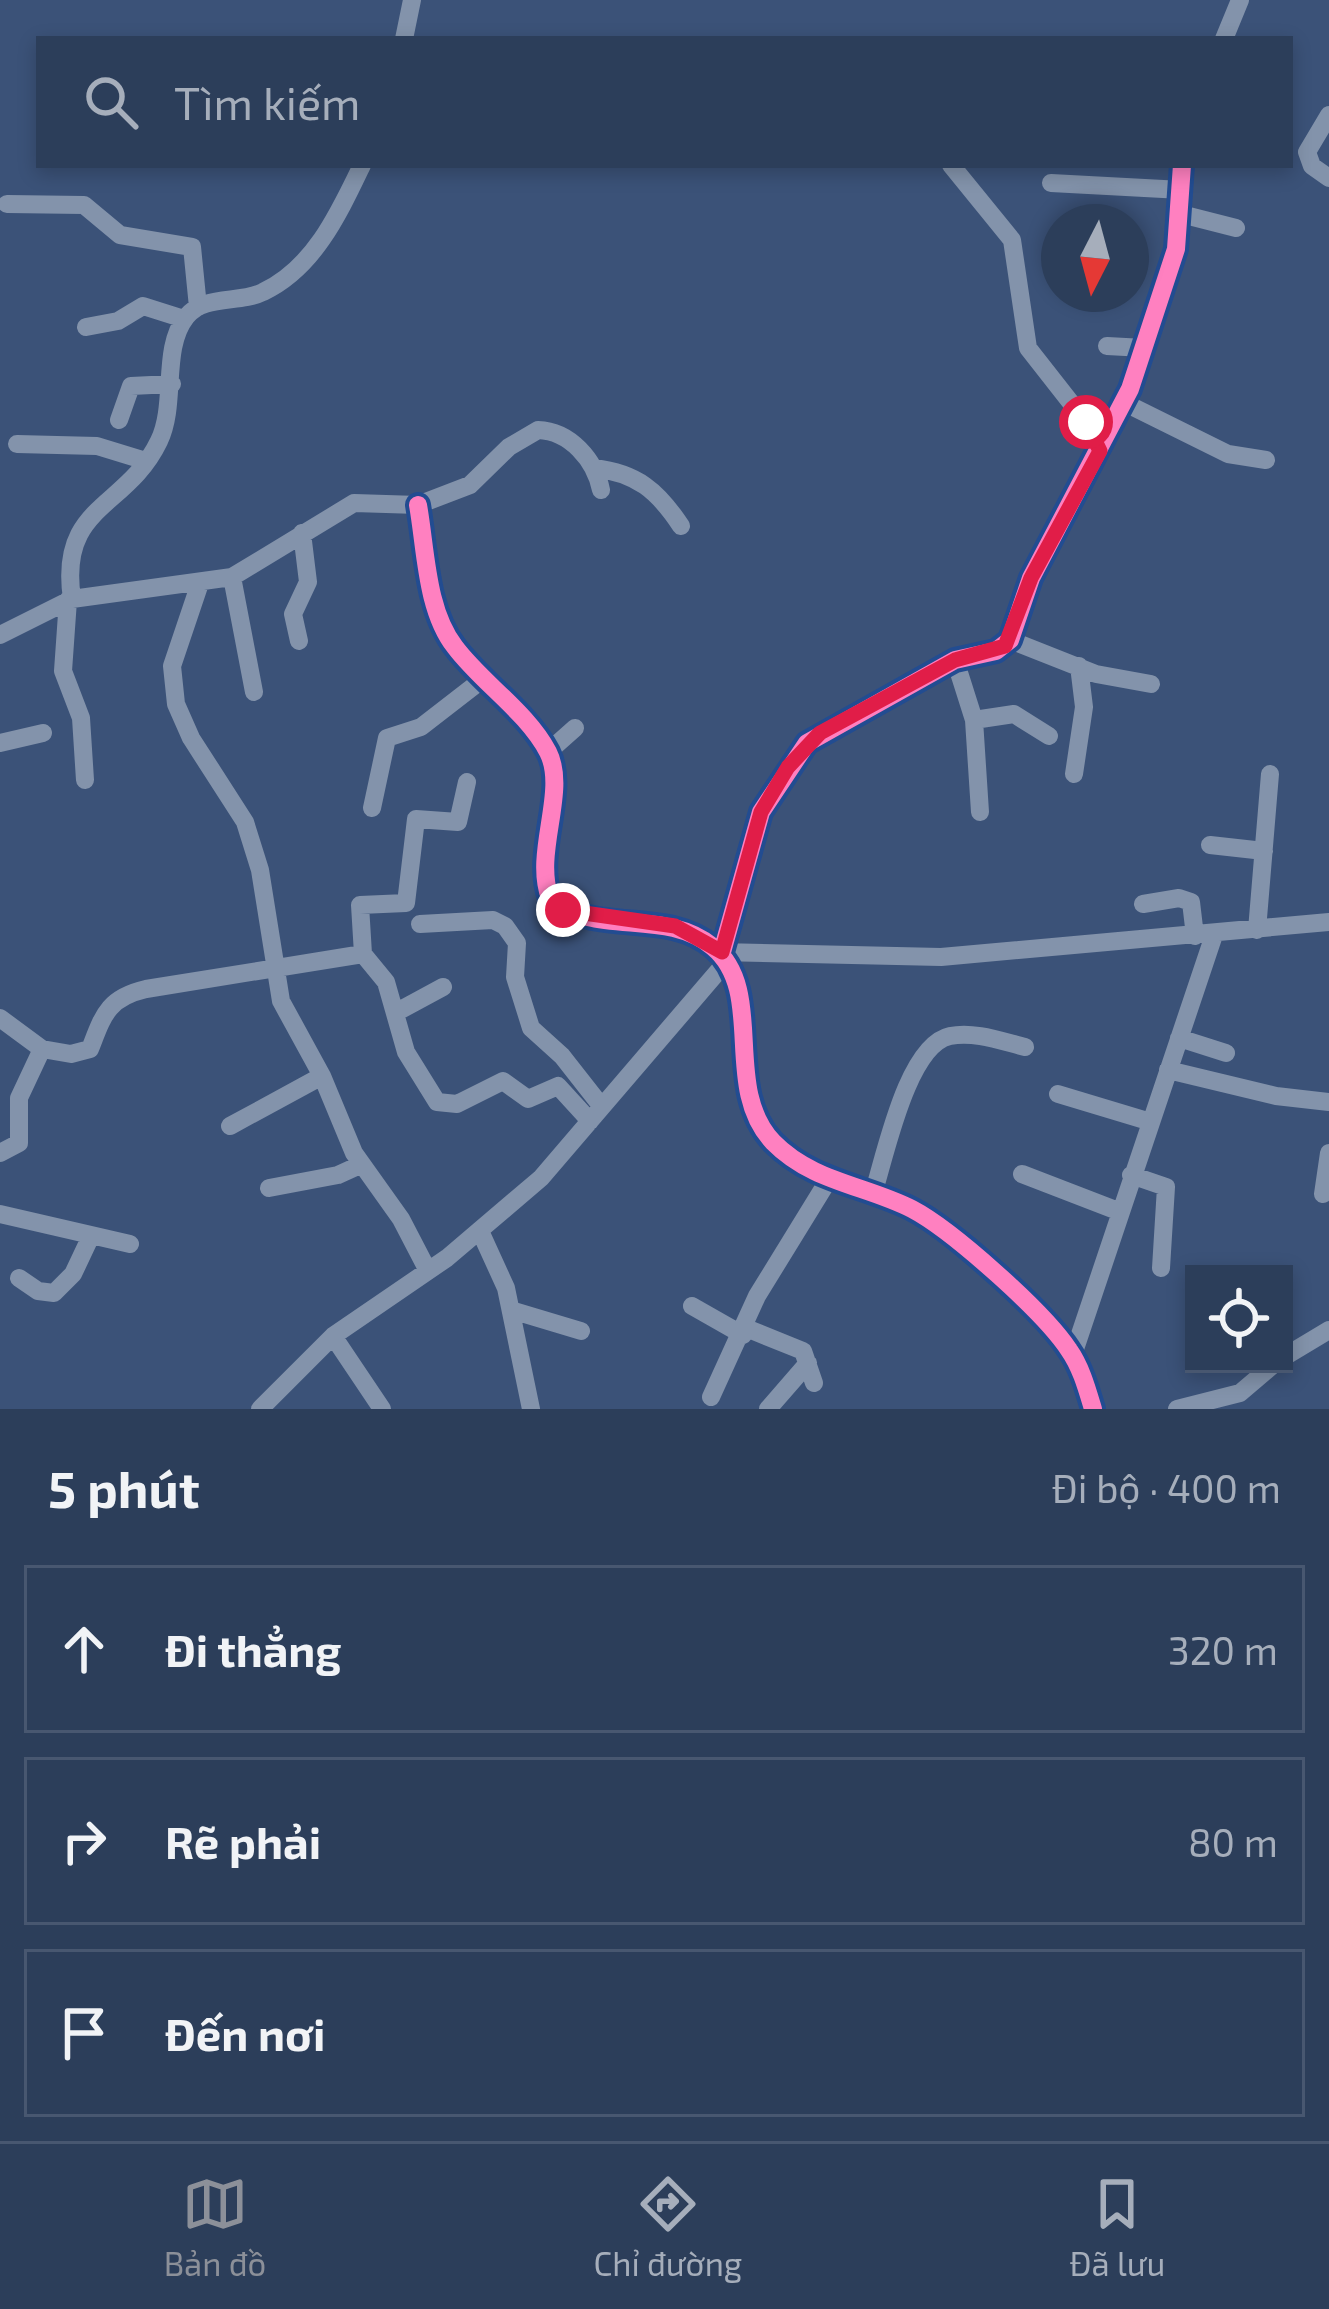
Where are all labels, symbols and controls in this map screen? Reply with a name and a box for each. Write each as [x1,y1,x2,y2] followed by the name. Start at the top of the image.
[36,36,1293,168] search box
[78,69,144,135] icon: search
[174,75,361,129] text: Tìm kiếm
[1041,204,1149,312] north arrow
[1059,395,1113,449] route start
[536,883,590,937] route end
[1185,1265,1293,1373] map controls
[1185,1265,1293,1373] button: locate
[48,1457,200,1518] text: 5 phút
[1052,1464,1281,1511] text: Đi bộ · 400 m
[51,1616,117,1682] icon: ahead
[165,1622,342,1676] text: Đi thẳng
[1168,1626,1278,1673] text: 320 m
[51,1808,117,1874] icon: right
[165,1814,321,1868] text: Rẽ phải
[1188,1818,1278,1865] text: 80 m
[51,2000,117,2066] icon: arrive
[165,2006,325,2060] text: Đến nơi
[164,2171,266,2283] tab: Bản đồ
[594,2171,742,2283] tab: Chỉ đường
[1070,2171,1165,2283] tab: Đã lưu

